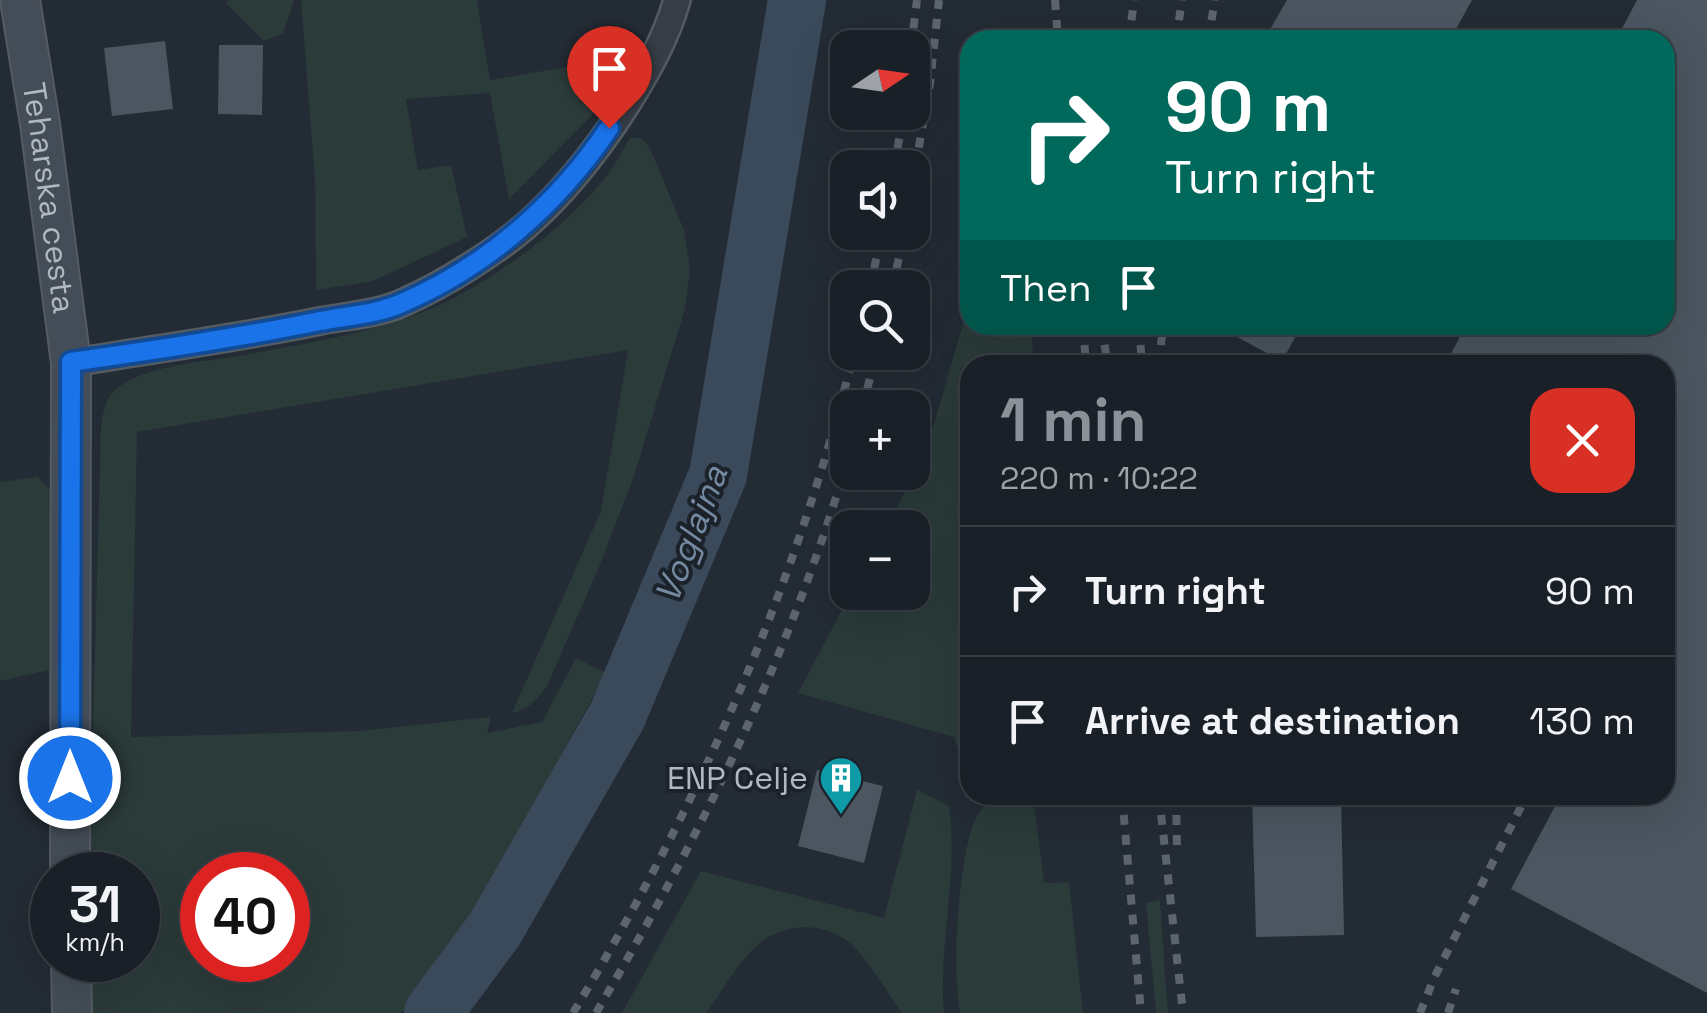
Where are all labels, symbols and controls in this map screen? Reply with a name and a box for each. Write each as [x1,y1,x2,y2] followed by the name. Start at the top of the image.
[567,26,652,129] pin
[830,30,930,130] north arrow
[830,30,930,610] map controls
[582,41,637,96] icon: arrive
[1165,62,1331,151] text: 90 m
[1000,70,1130,200] icon: right
[14,80,84,316] street label: Teharska cesta
[1165,149,1376,206] text: Turn right
[830,150,930,250] button: sound
[1111,260,1166,315] icon: arrive
[1000,264,1091,312] text: Then
[830,270,930,370] button: search
[1000,382,1147,459] text: 1 min
[1530,388,1635,493] button: close
[830,390,930,490] button: +
[645,458,738,609] water label: Voglajna
[1000,458,1198,498] text: 220 m · 10:22
[830,510,930,610] button: −
[1000,564,1055,619] icon: right
[1085,567,1266,615] text: Turn right
[1545,567,1635,615] text: 90 m
[1000,694,1055,749] icon: arrive
[1085,697,1460,745] text: Arrive at destination
[1529,697,1635,745] text: 130 m
[18,726,122,830] position arrow
[818,755,864,816] building icon: ENP Celje
[667,758,808,798] place label: ENP Celje
[180,852,310,982] speed limit sign: 40
[69,873,121,937] text: 31
[65,926,125,958] text: km/h

